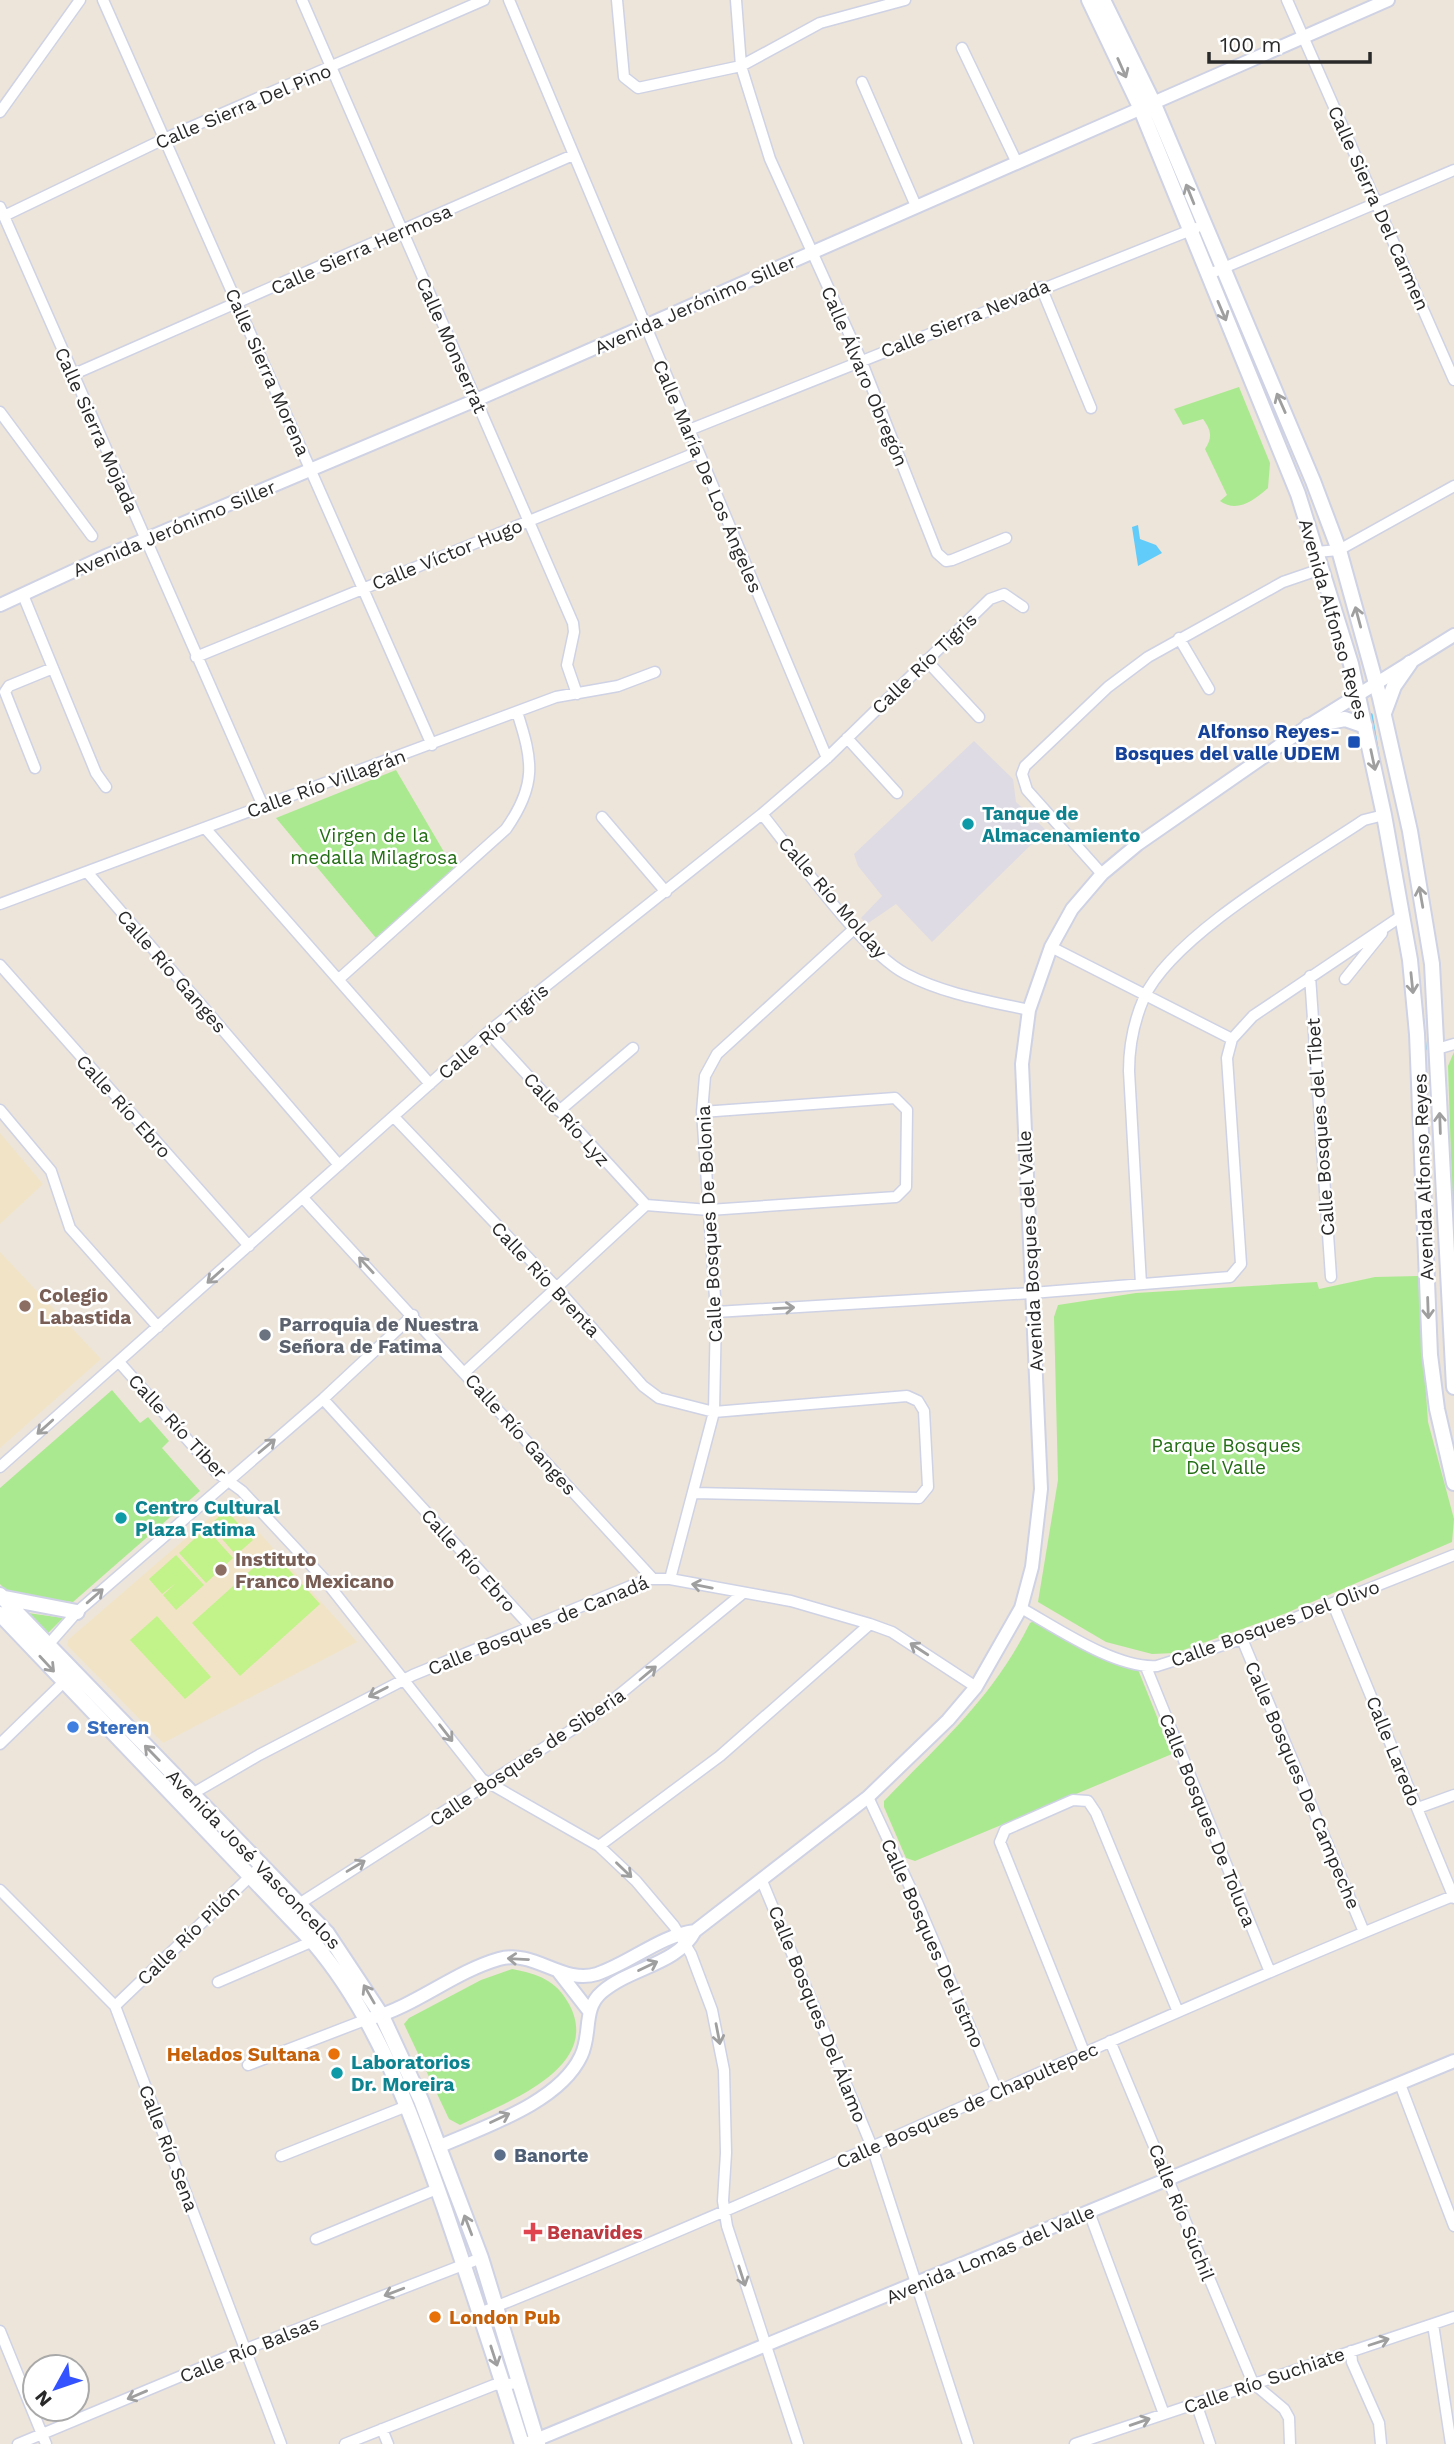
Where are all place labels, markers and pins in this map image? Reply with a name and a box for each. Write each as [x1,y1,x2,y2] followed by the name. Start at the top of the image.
[1115,720,1340,765] place label: Alfonso Reyes- Bosques del valle UDEM
[1346,734,1362,750] marker: Alfonso Reyes- Bosques del valle UDEM
[982,802,1140,847] place label: Tanque de Almacenamiento
[960,816,976,832] marker: Tanque de Almacenamiento
[39,1284,131,1329] place label: Colegio Labastida
[17,1298,33,1314] marker: Colegio Labastida
[279,1313,478,1358] place label: Parroquia de Nuestra Señora de Fatima
[257,1327,273,1343] marker: Parroquia de Nuestra Señora de Fatima
[135,1496,281,1541] place label: Centro Cultural Plaza Fatima
[113,1510,129,1526] marker: Centro Cultural Plaza Fatima
[235,1548,394,1593] place label: Instituto Franco Mexicano
[213,1562,229,1578] marker: Instituto Franco Mexicano
[87,1716,149,1739] place label: Steren
[65,1719,81,1735] marker: Steren
[167,2043,320,2066] place label: Helados Sultana
[326,2046,342,2062] marker: Helados Sultana
[351,2051,470,2096] place label: Laboratorios Dr. Moreira
[329,2065,345,2081] marker: Laboratorios Dr. Moreira
[514,2144,588,2167] place label: Banorte
[492,2147,508,2163] marker: Banorte
[547,2221,643,2244] place label: Benavides
[525,2224,541,2240] marker: Benavides
[449,2306,560,2329] place label: London Pub
[427,2309,443,2325] marker: London Pub

